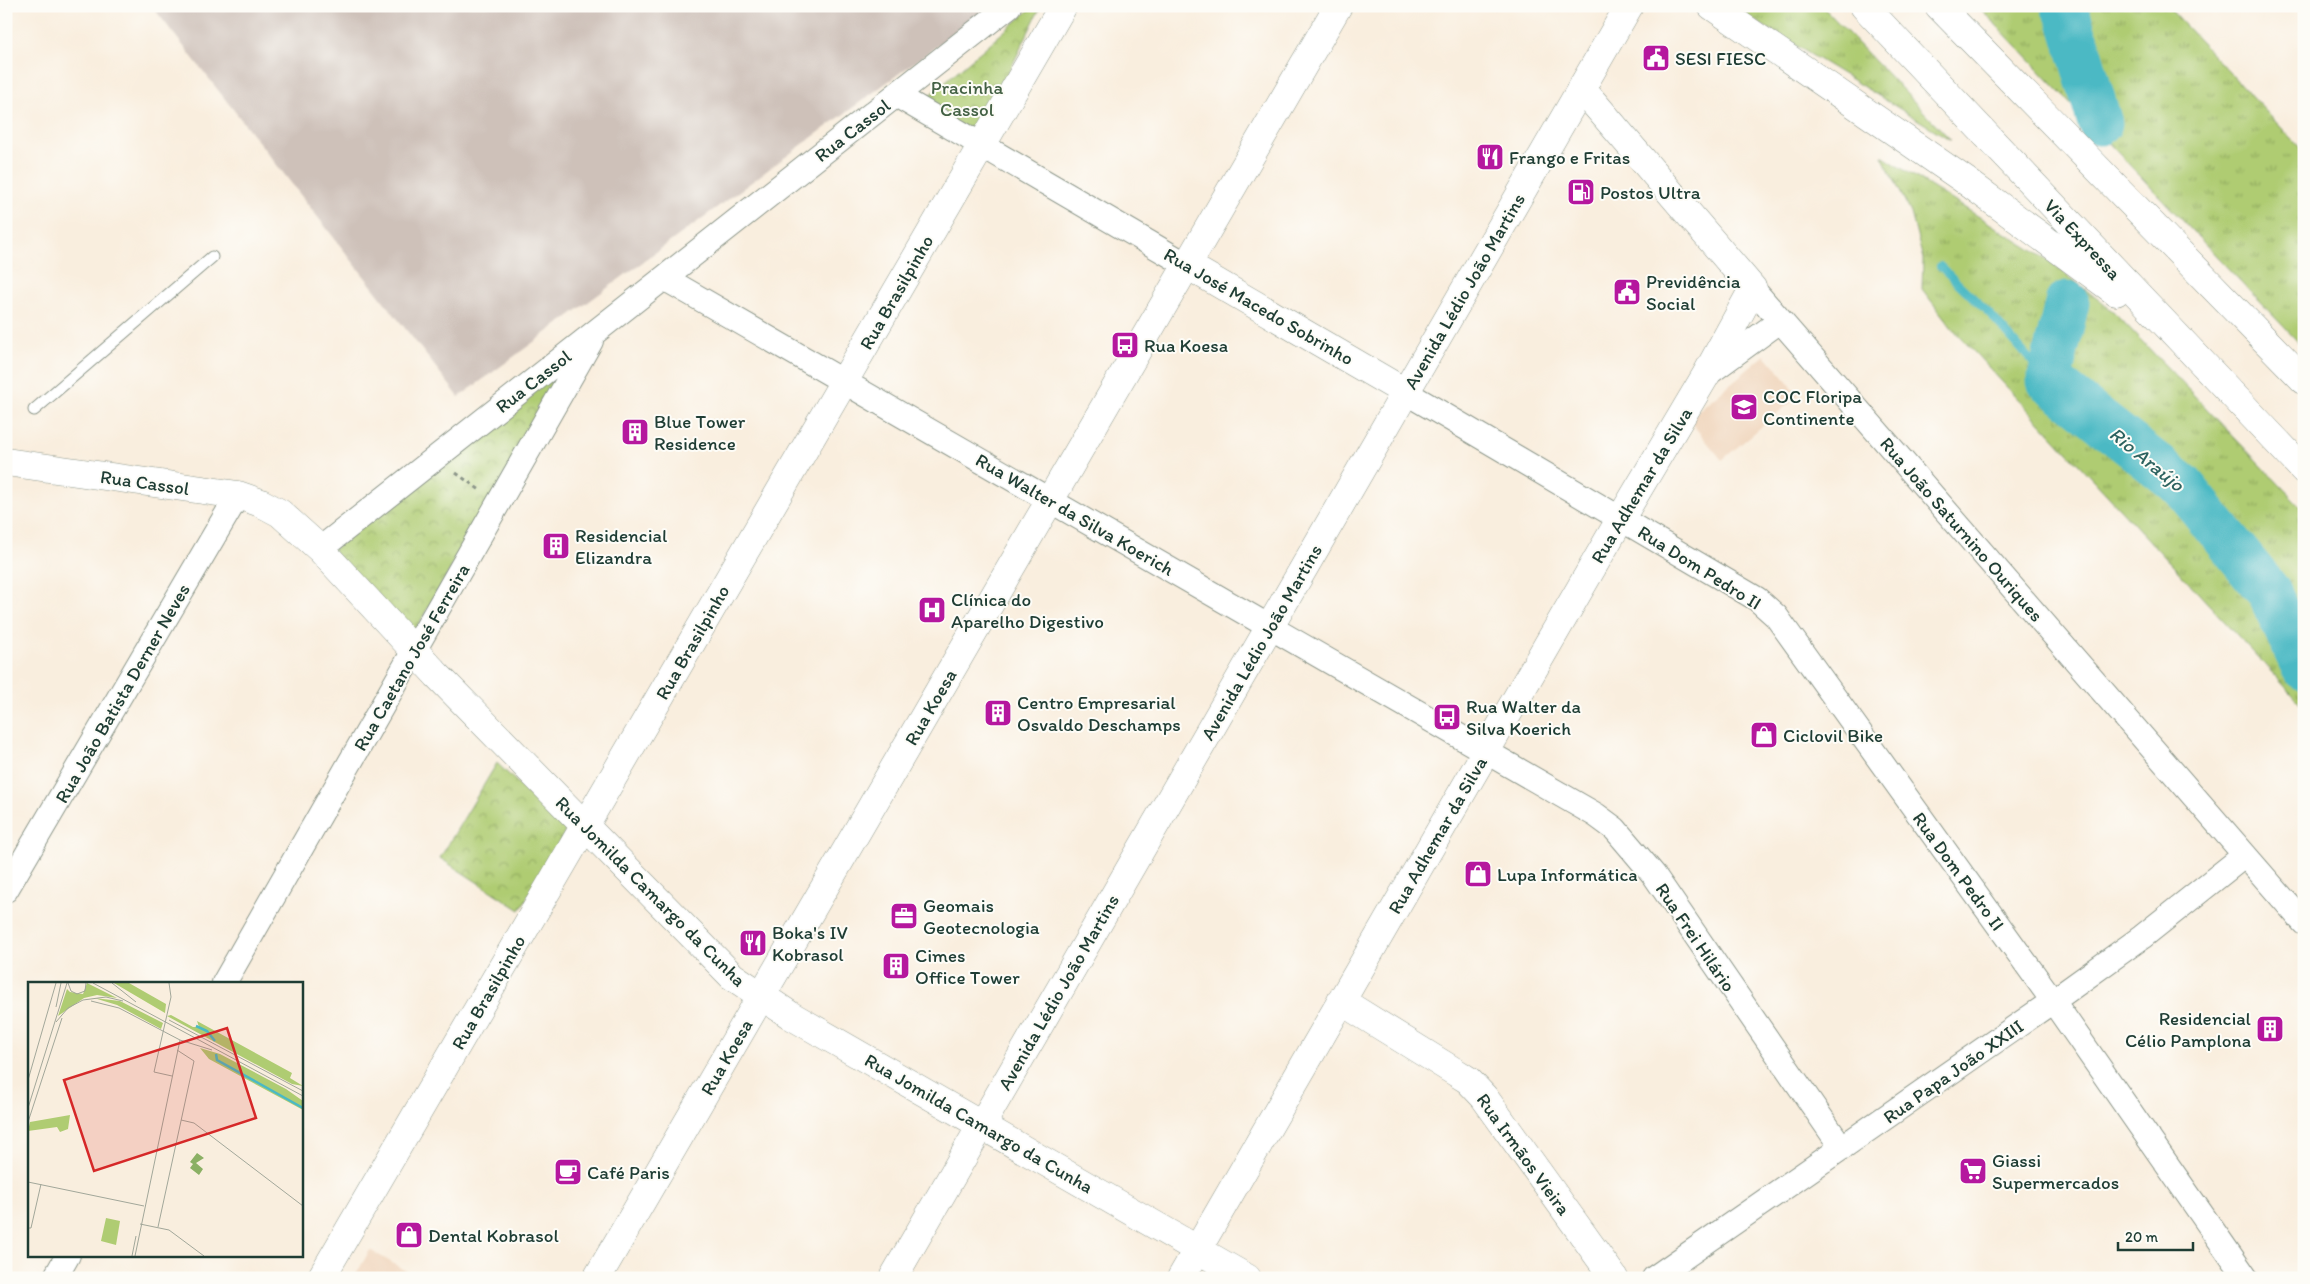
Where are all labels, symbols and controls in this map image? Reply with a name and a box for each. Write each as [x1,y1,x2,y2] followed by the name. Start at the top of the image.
[1641,43,1671,73] public building icon: SESI FIESC
[1675,47,1766,70] place label: SESI FIESC
[931,76,1003,121] park label: Pracinha Cassol
[810,93,895,167] street label: Rua Cassol
[1475,142,1505,172] restaurant icon: Frango e Fritas
[1509,146,1630,169] place label: Frango e Fritas
[1566,177,1596,207] fuel station icon: Postos Ultra
[1600,181,1701,204] place label: Postos Ultra
[1399,189,1530,393] street label: Avenida Lédio João Martins
[2039,194,2126,285] street label: Via Expressa
[854,231,939,354] street label: Rua Brasilpinho
[1160,243,1358,370] street label: Rua José Macedo Sobrinho
[1646,270,1741,315] place label: Previdência Social
[1612,277,1642,307] public building icon: Previdência Social
[1110,330,1140,360] bus stop icon: Rua Koesa
[1144,334,1228,357] place label: Rua Koesa
[491,344,576,418] street label: Rua Cassol
[1763,385,1862,430] place label: COC Floripa Continente
[1729,392,1759,422] school or university icon: COC Floripa Continente
[1586,403,1697,568] street label: Rua Adhemar da Silva
[654,410,746,455] place label: Blue Tower Residence
[620,417,650,447] building icon: Blue Tower Residence
[2105,422,2190,497] water label: Rio Araújo
[1875,432,2048,626] street label: Rua João Saturnino Ouriques
[972,448,1178,581] street label: Rua Walter da Silva Koerich
[99,465,192,500] street label: Rua Cassol
[1634,520,1766,615] street label: Rua Dom Pedro II
[575,524,668,569] place label: Residencial Elizandra
[541,531,571,561] building icon: Residencial Elizandra
[1196,540,1327,744] street label: Avenida Lédio João Martins
[348,560,474,755] street label: Rua Caetano José Ferreira
[50,579,195,807] street label: Rua João Batista Derner Neves
[650,581,735,704] street label: Rua Brasilpinho
[951,588,1104,633] place label: Clínica do Aparelho Digestivo
[917,595,947,625] hospital icon: Clínica do Aparelho Digestivo
[899,665,961,749] street label: Rua Koesa
[1017,691,1181,736] place label: Centro Empresarial Osvaldo Deschamps
[1466,695,1581,740] place label: Rua Walter da Silva Koerich
[983,698,1013,728] building icon: Centro Empresarial Osvaldo Deschamps
[1432,702,1462,732] bus stop icon: Rua Walter da Silva Koerich
[1749,720,1779,750] shop icon: Ciclovil Bike
[1783,724,1883,747] place label: Ciclovil Bike
[1383,752,1492,918] street label: Rua Adhemar da Silva
[551,791,751,991] street label: Rua Jomilda Camargo da Cunha
[1908,807,2009,935] street label: Rua Dom Pedro II
[1463,859,1493,889] shop icon: Lupa Informática
[1497,863,1638,886] place label: Lupa Informática
[1651,878,1741,996] street label: Rua Frei Hilário
[993,890,1124,1094] street label: Avenida Lédio João Martins
[923,894,1040,939] place label: Geomais Geotecnologia
[889,901,919,931] office icon: Geomais Geotecnologia
[772,921,848,966] place label: Boka's IV Kobrasol
[738,928,768,958] restaurant icon: Boka's IV Kobrasol
[446,931,531,1054] street label: Rua Brasilpinho
[915,944,1020,989] place label: Cimes Office Tower
[881,951,911,981] building icon: Cimes Office Tower
[28,982,302,1256] inset map
[2125,1007,2252,1052] place label: Residencial Célio Pamplona
[1879,1014,2028,1128] street label: Rua Papa João XXIII
[2255,1014,2285,1044] building icon: Residencial Célio Pamplona
[695,1015,757,1099] street label: Rua Koesa
[861,1049,1097,1198] street label: Rua Jomilda Camargo da Cunha
[1472,1089,1576,1220] street label: Rua Irmãos Vieira
[1992,1149,2119,1194] place label: Giassi Supermercados
[1958,1156,1988,1186] supermarket icon: Giassi Supermercados
[553,1157,583,1187] cafe icon: Café Paris
[587,1161,670,1184] place label: Café Paris
[2118,1219,2192,1251] scale bar
[394,1220,424,1250] shop icon: Dental Kobrasol
[428,1224,559,1247] place label: Dental Kobrasol
[2125,1228,2159,1246] text: 20 m

